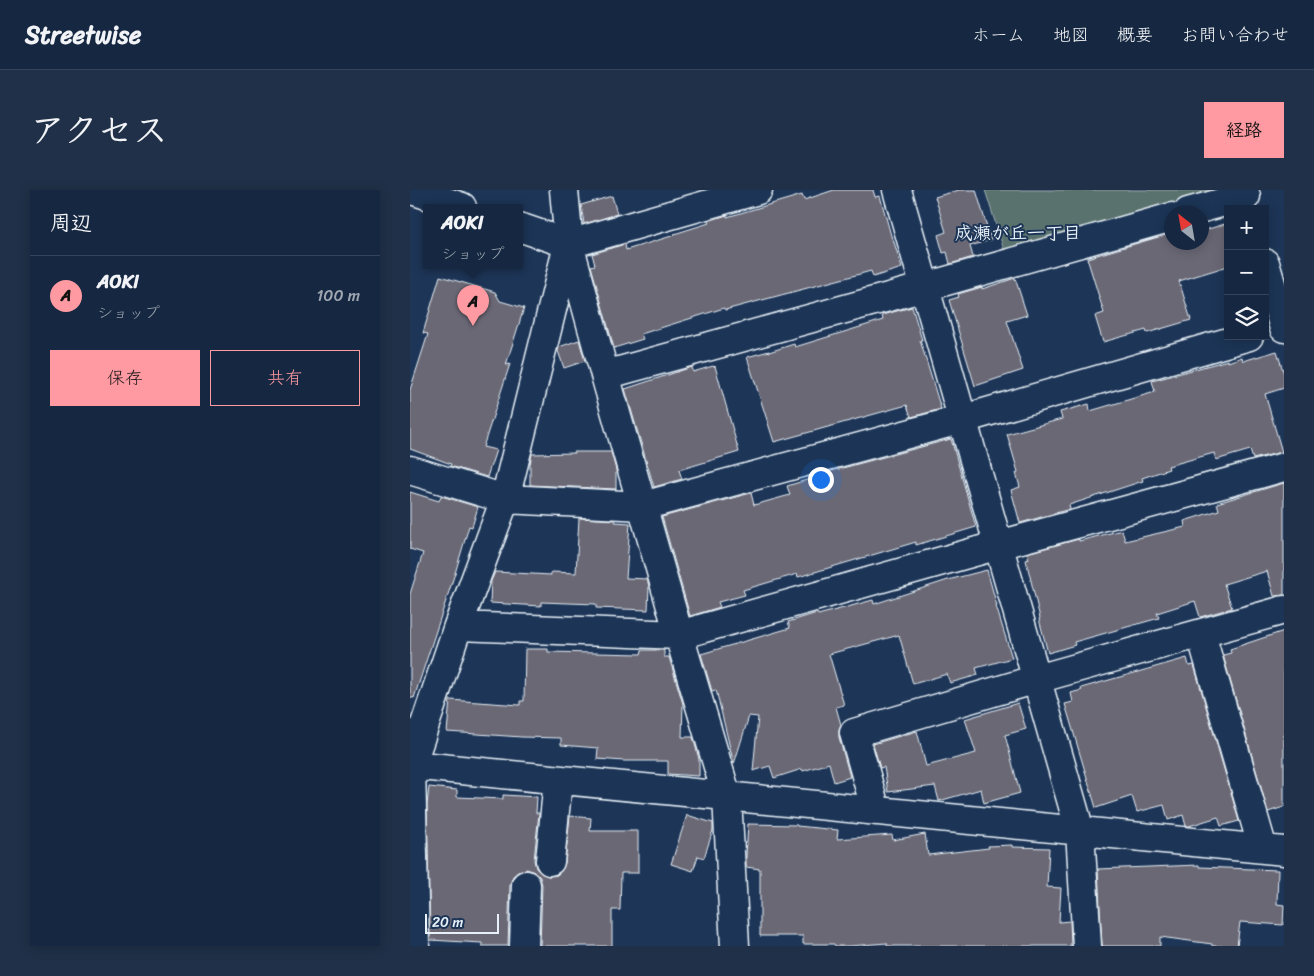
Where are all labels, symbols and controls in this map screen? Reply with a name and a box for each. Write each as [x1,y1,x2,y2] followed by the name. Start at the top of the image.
[25,14,141,56] text: Streetwise
[972,19,1025,51] text: ホーム
[1053,19,1089,51] text: 地図
[1117,19,1153,51] text: 概要
[1181,19,1289,51] text: お問い合わせ
[30,99,168,161] text: アクセス
[1204,102,1284,158] button: 経路
[50,204,92,242] text: 周辺
[423,204,523,269] popup
[1164,205,1209,250] north arrow
[1224,205,1269,340] map controls
[1224,205,1269,250] button: +
[441,206,484,239] text: AOKI
[955,217,1081,249] district label: 成瀬が丘一丁目
[441,239,505,268] text: ショップ
[1224,250,1269,295] button: −
[97,265,139,298] text: AOKI
[61,281,71,310] text: A
[316,281,360,310] text: 100 m
[457,285,489,326] pin: A
[1224,295,1269,340] button: layers
[97,298,160,327] text: ショップ
[50,350,200,406] button: 保存
[210,350,360,406] button: 共有
[808,467,834,493] your location
[432,910,463,935] text: 20 m
[425,911,499,934] scale bar

